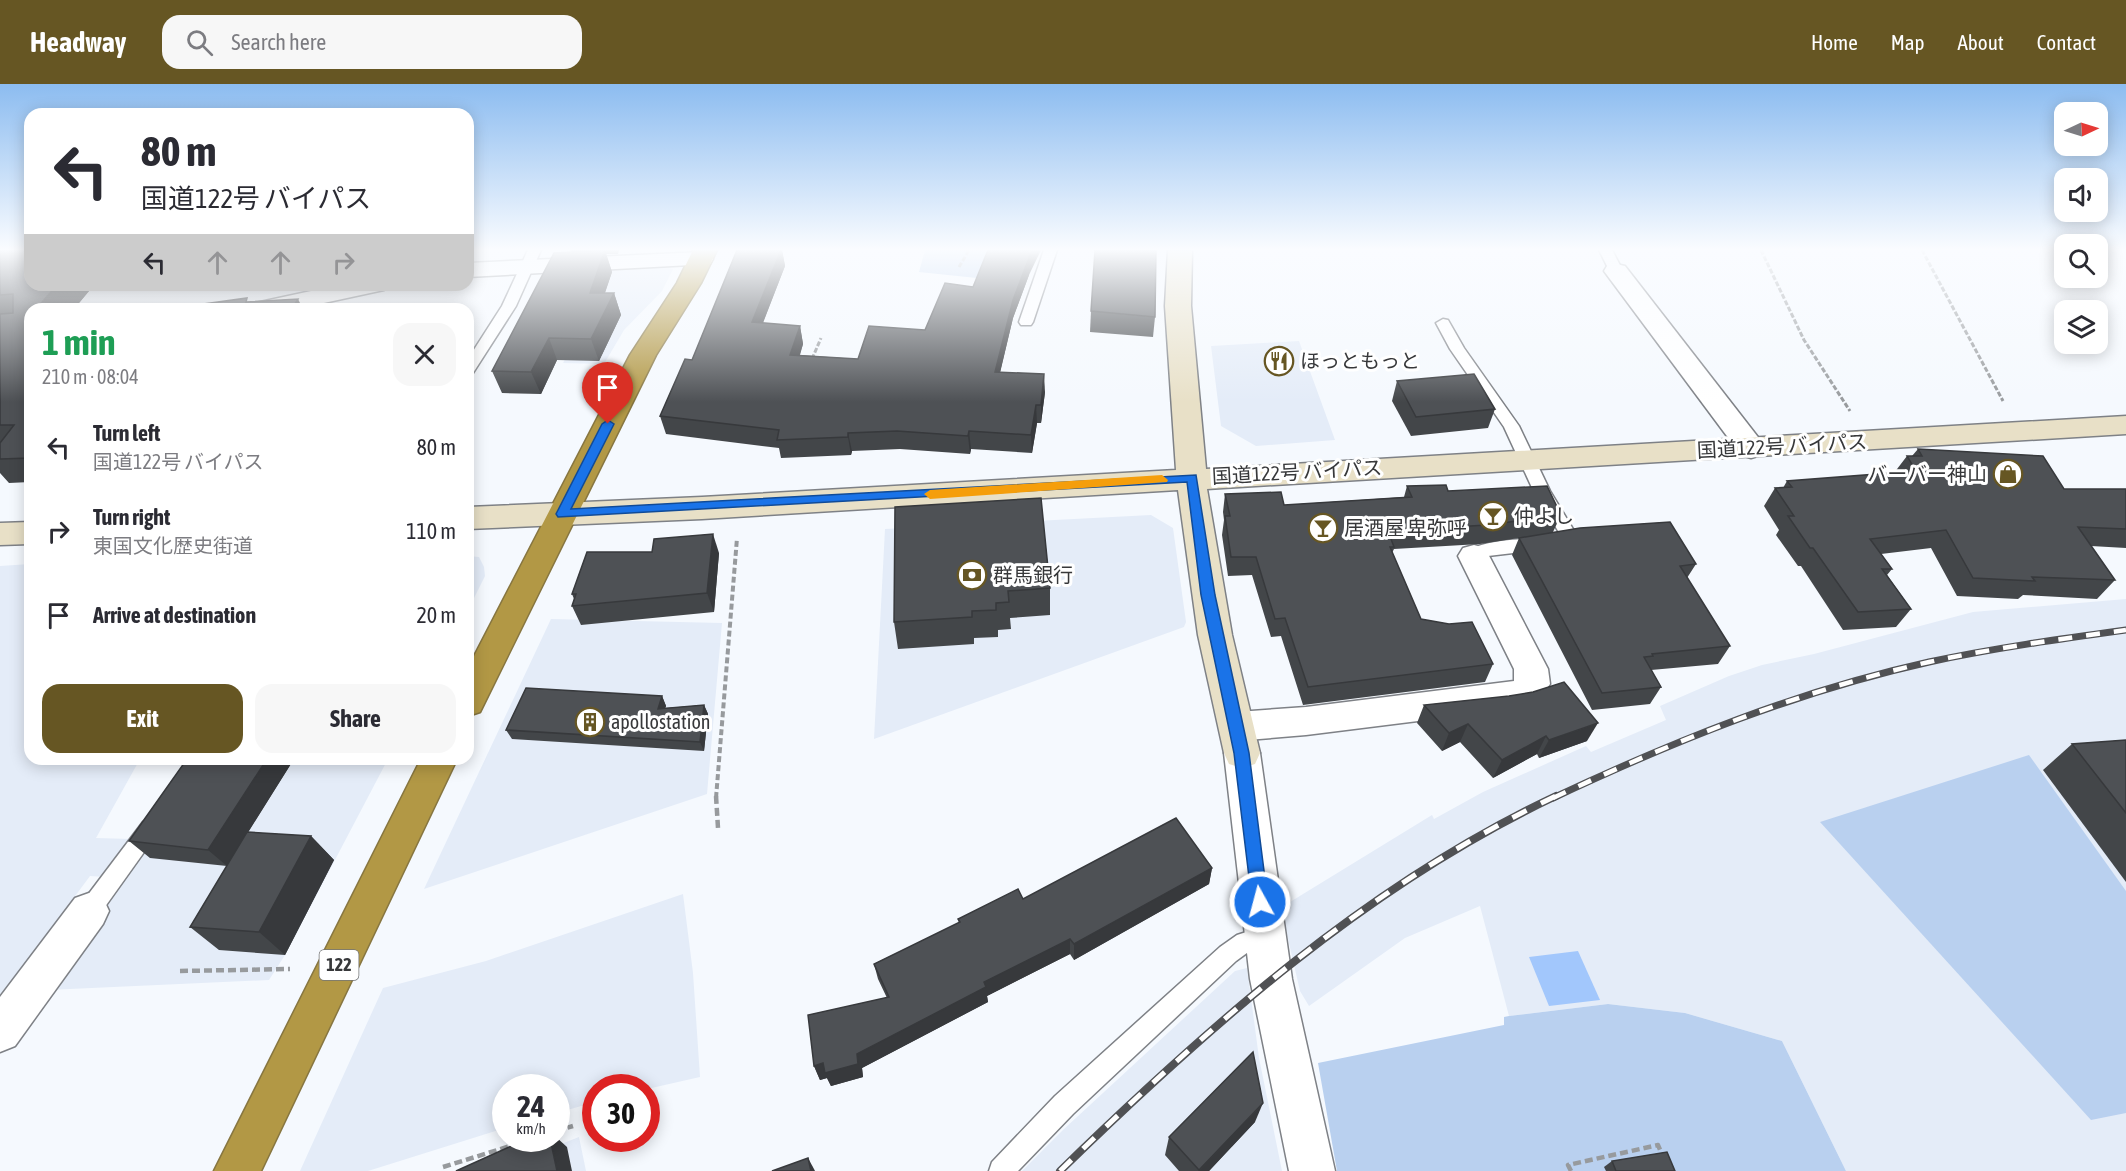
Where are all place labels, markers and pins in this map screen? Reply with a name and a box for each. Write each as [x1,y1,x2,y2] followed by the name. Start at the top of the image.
[1263,345,1295,377] restaurant icon: ほっともっと
[1300,349,1420,372] place label: ほっともっと
[582,362,633,424] pin
[1992,458,2024,490] shop icon: バーバー神山
[1867,462,1987,485] place label: バーバー神山
[1477,500,1509,532] bar icon: 仲よし
[1514,504,1574,527] place label: 仲よし
[1307,512,1339,544] bar icon: 居酒屋 卑弥呼
[1344,516,1467,539] place label: 居酒屋 卑弥呼
[956,559,988,591] bank icon: 群馬銀行
[993,563,1073,586] place label: 群馬銀行
[574,706,606,738] building icon: apollostation
[611,710,711,733] place label: apollostation

